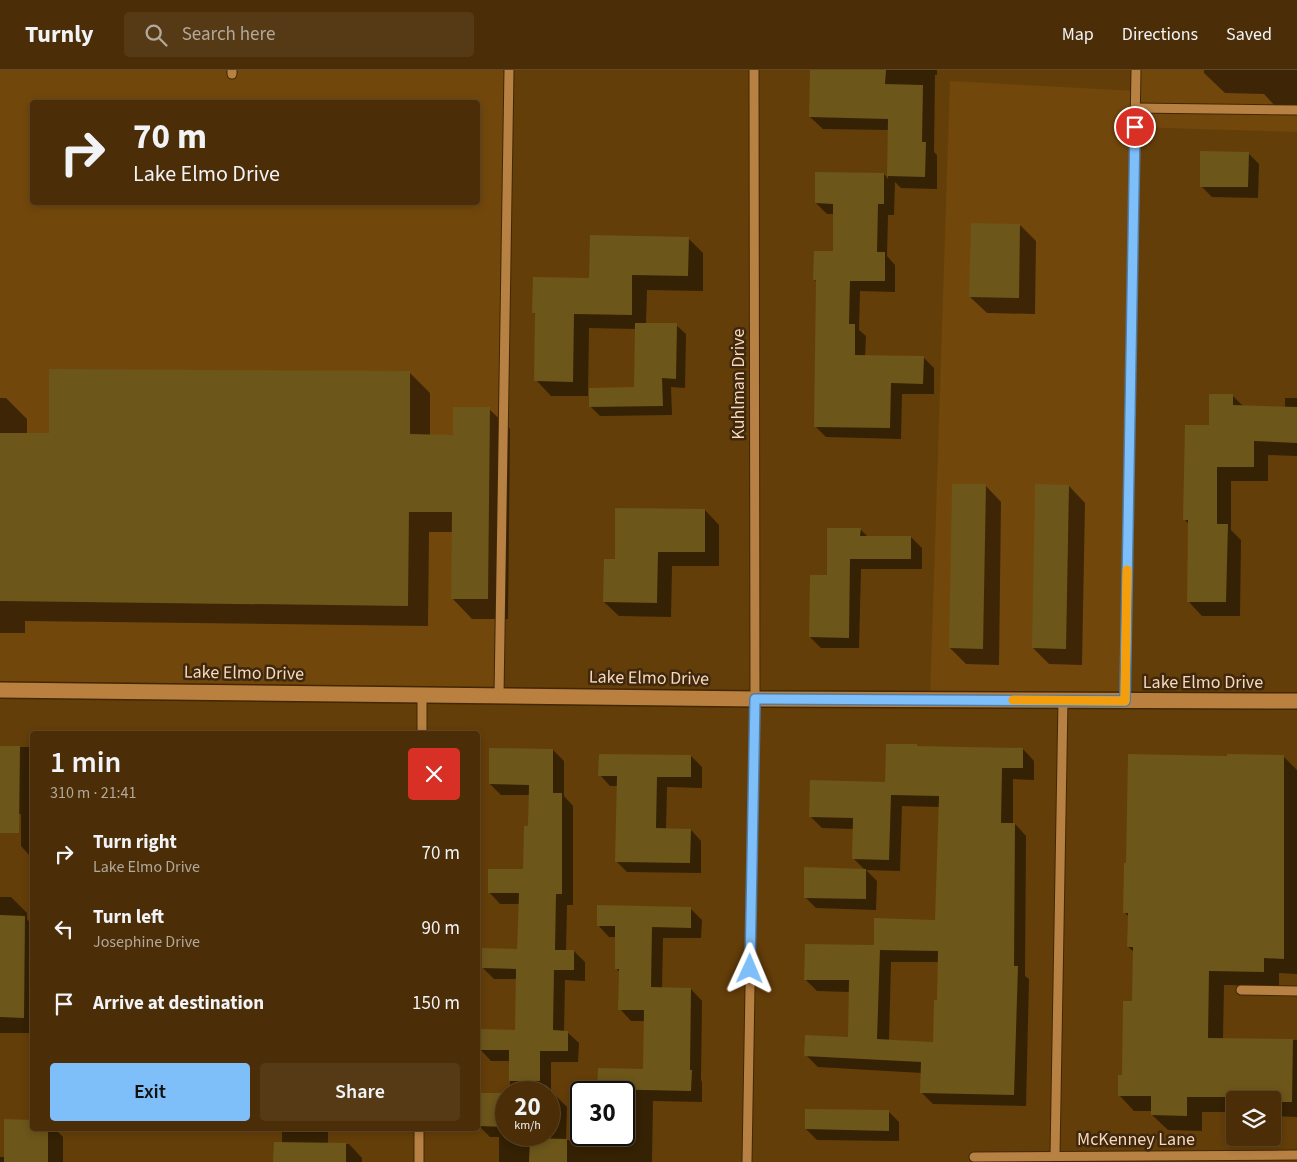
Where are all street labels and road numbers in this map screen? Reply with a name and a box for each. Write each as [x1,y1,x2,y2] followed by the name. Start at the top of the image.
[726,329,751,439] street label: Kuhlman Drive
[184,659,304,687] street label: Lake Elmo Drive
[589,664,709,692] street label: Lake Elmo Drive
[1143,670,1263,695] street label: Lake Elmo Drive
[1077,1127,1195,1152] street label: McKenney Lane

